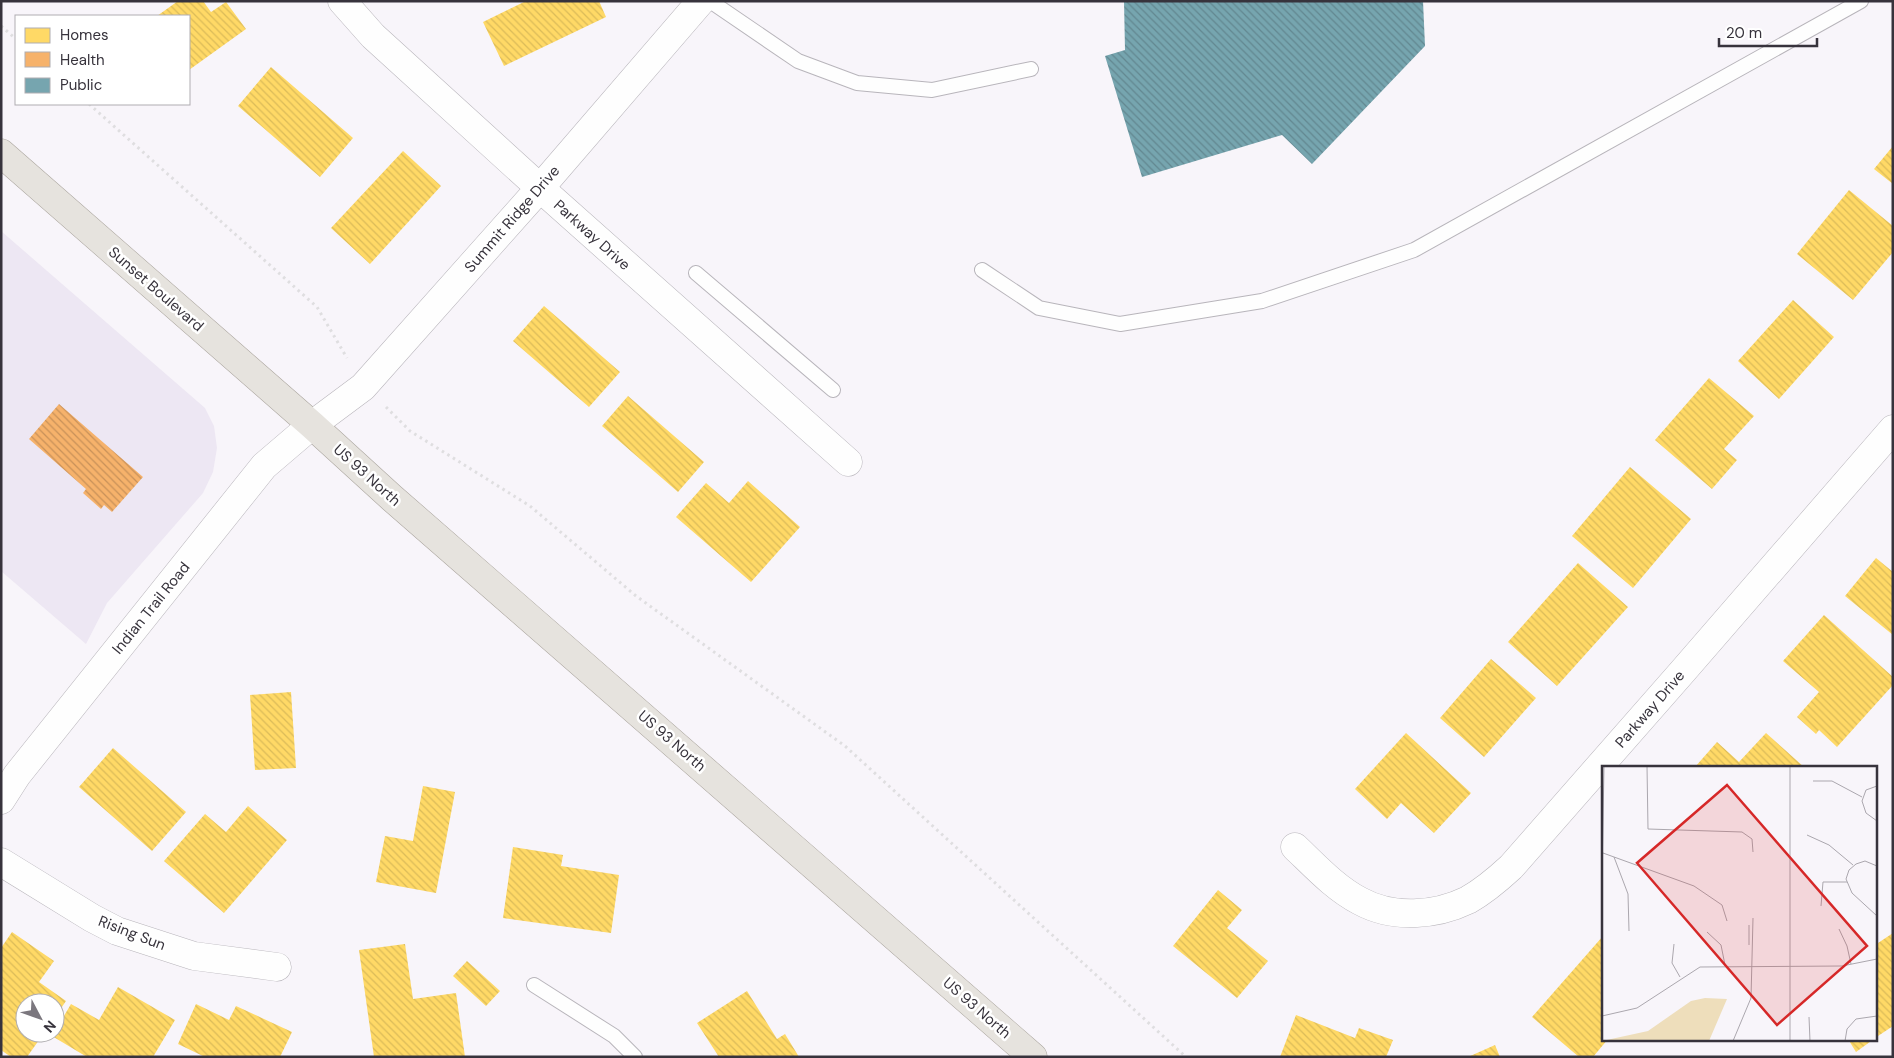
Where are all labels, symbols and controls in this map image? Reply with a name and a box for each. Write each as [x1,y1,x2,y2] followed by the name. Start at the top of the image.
[15,15,190,105] legend
[1719,15,1816,47] scale bar
[1726,23,1762,43] text: 20 m
[60,25,109,45] text: Homes
[60,50,105,70] text: Health
[60,75,102,95] text: Public
[460,161,564,277] street label: Summit Ridge Drive
[549,195,635,275] street label: Parkway Drive
[104,242,208,336] street label: Sunset Boulevard
[329,440,405,510] street label: US 93 North
[108,558,194,658] street label: Indian Trail Road
[1611,666,1689,752] street label: Parkway Drive
[634,706,710,776] street label: US 93 North
[1602,766,1876,1040] inset map
[96,911,168,955] street label: Rising Sun
[939,973,1015,1043] street label: US 93 North
[15,993,65,1043] north arrow
[40,1017,60,1036] text: N

